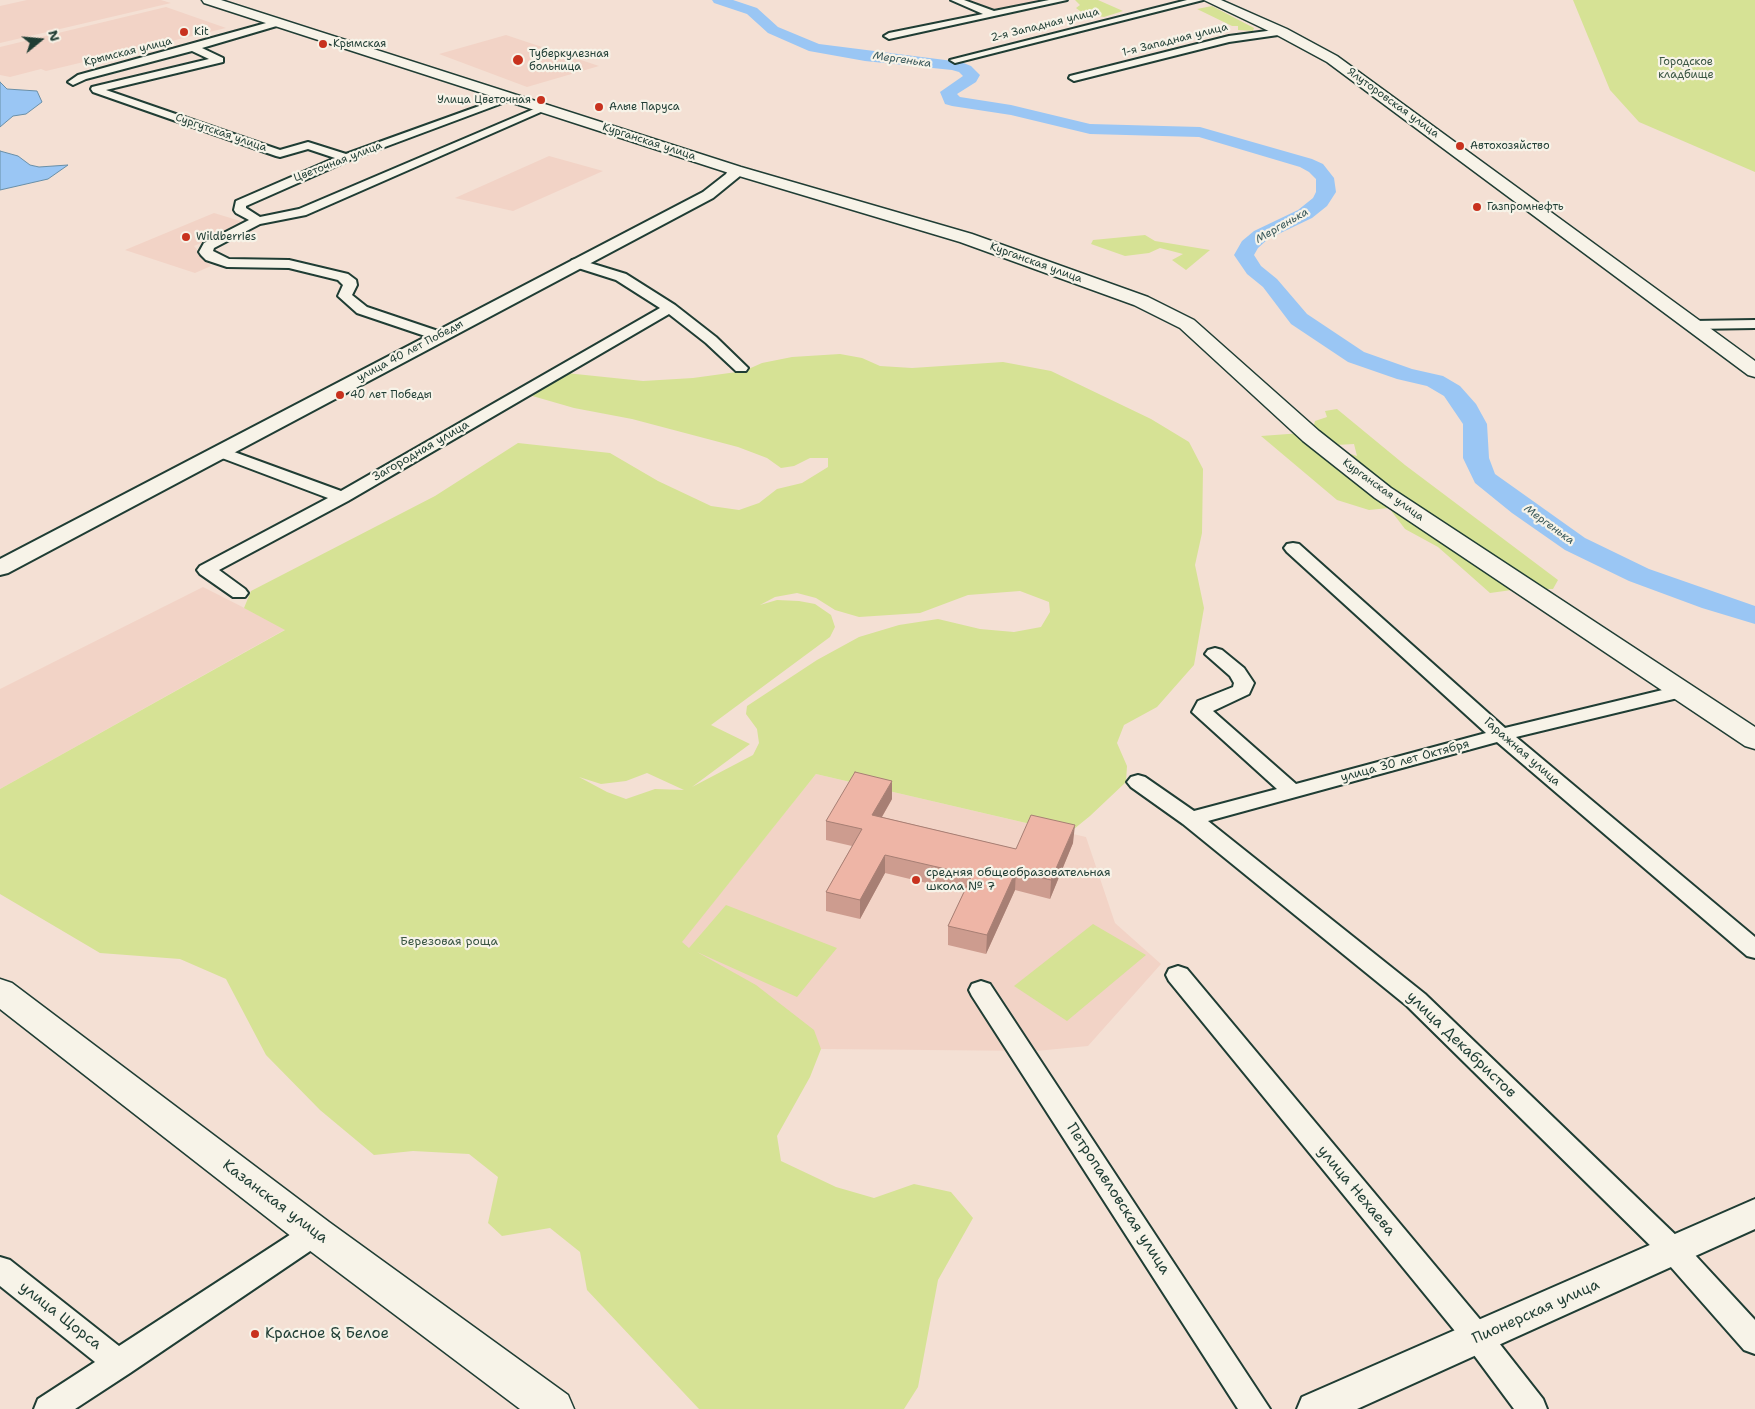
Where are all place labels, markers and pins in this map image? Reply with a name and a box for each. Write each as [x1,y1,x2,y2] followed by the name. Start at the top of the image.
[194,25,209,39] place label: Kit
[178,26,190,38] marker: Kit
[333,37,386,51] place label: Крымская
[317,38,329,50] marker: Крымская
[529,47,609,73] place label: Туберкулезная больница
[511,53,525,67] marker: Туберкулезная больница
[437,93,531,107] place label: Улица Цветочная
[535,94,547,106] marker: Улица Цветочная
[609,100,680,114] place label: Алые Паруса
[593,101,605,113] marker: Алые Паруса
[1470,139,1550,153] place label: Автохозяйство
[1454,140,1466,152] marker: Автохозяйство
[1487,200,1564,214] place label: Газпромнефть
[1471,201,1483,213] marker: Газпромнефть
[196,230,256,244] place label: Wildberries
[180,231,192,243] marker: Wildberries
[350,388,432,402] place label: 40 лет Победы
[334,389,346,401] marker: 40 лет Победы
[926,866,1111,894] place label: средняя общеобразовательная школа № 7
[910,874,922,886] marker: средняя общеобразовательная школа № 7
[265,1325,389,1343] place label: Красное & Белое
[249,1328,261,1340] marker: Красное & Белое

